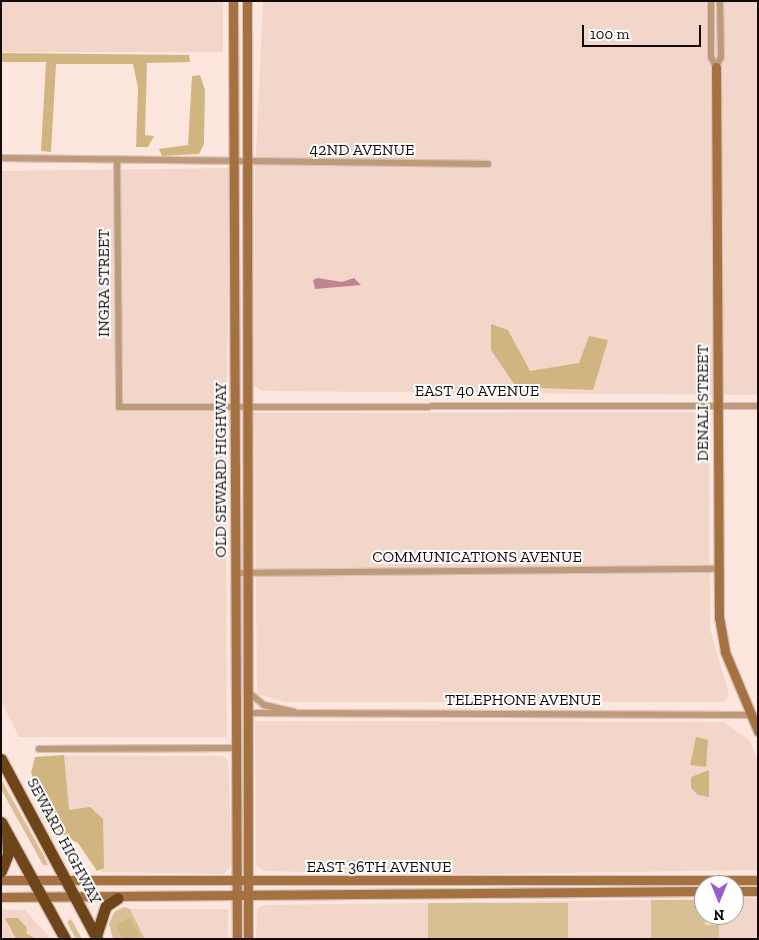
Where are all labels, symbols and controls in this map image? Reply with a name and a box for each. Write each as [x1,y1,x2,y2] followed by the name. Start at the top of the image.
[584,15,703,47] scale bar
[590,25,629,43] text: 100 m
[309,140,415,160] street label: 42ND AVENUE
[94,229,114,337] street label: INGRA STREET
[693,345,713,461] street label: DENALI STREET
[414,381,540,401] street label: EAST 40 AVENUE
[211,382,231,558] street label: OLD SEWARD HIGHWAY
[372,547,582,567] street label: COMMUNICATIONS AVENUE
[445,690,601,710] street label: TELEPHONE AVENUE
[23,775,105,907] street label: SEWARD HIGHWAY
[306,857,452,877] street label: EAST 36TH AVENUE
[694,875,744,925] north arrow
[714,906,724,923] text: N

